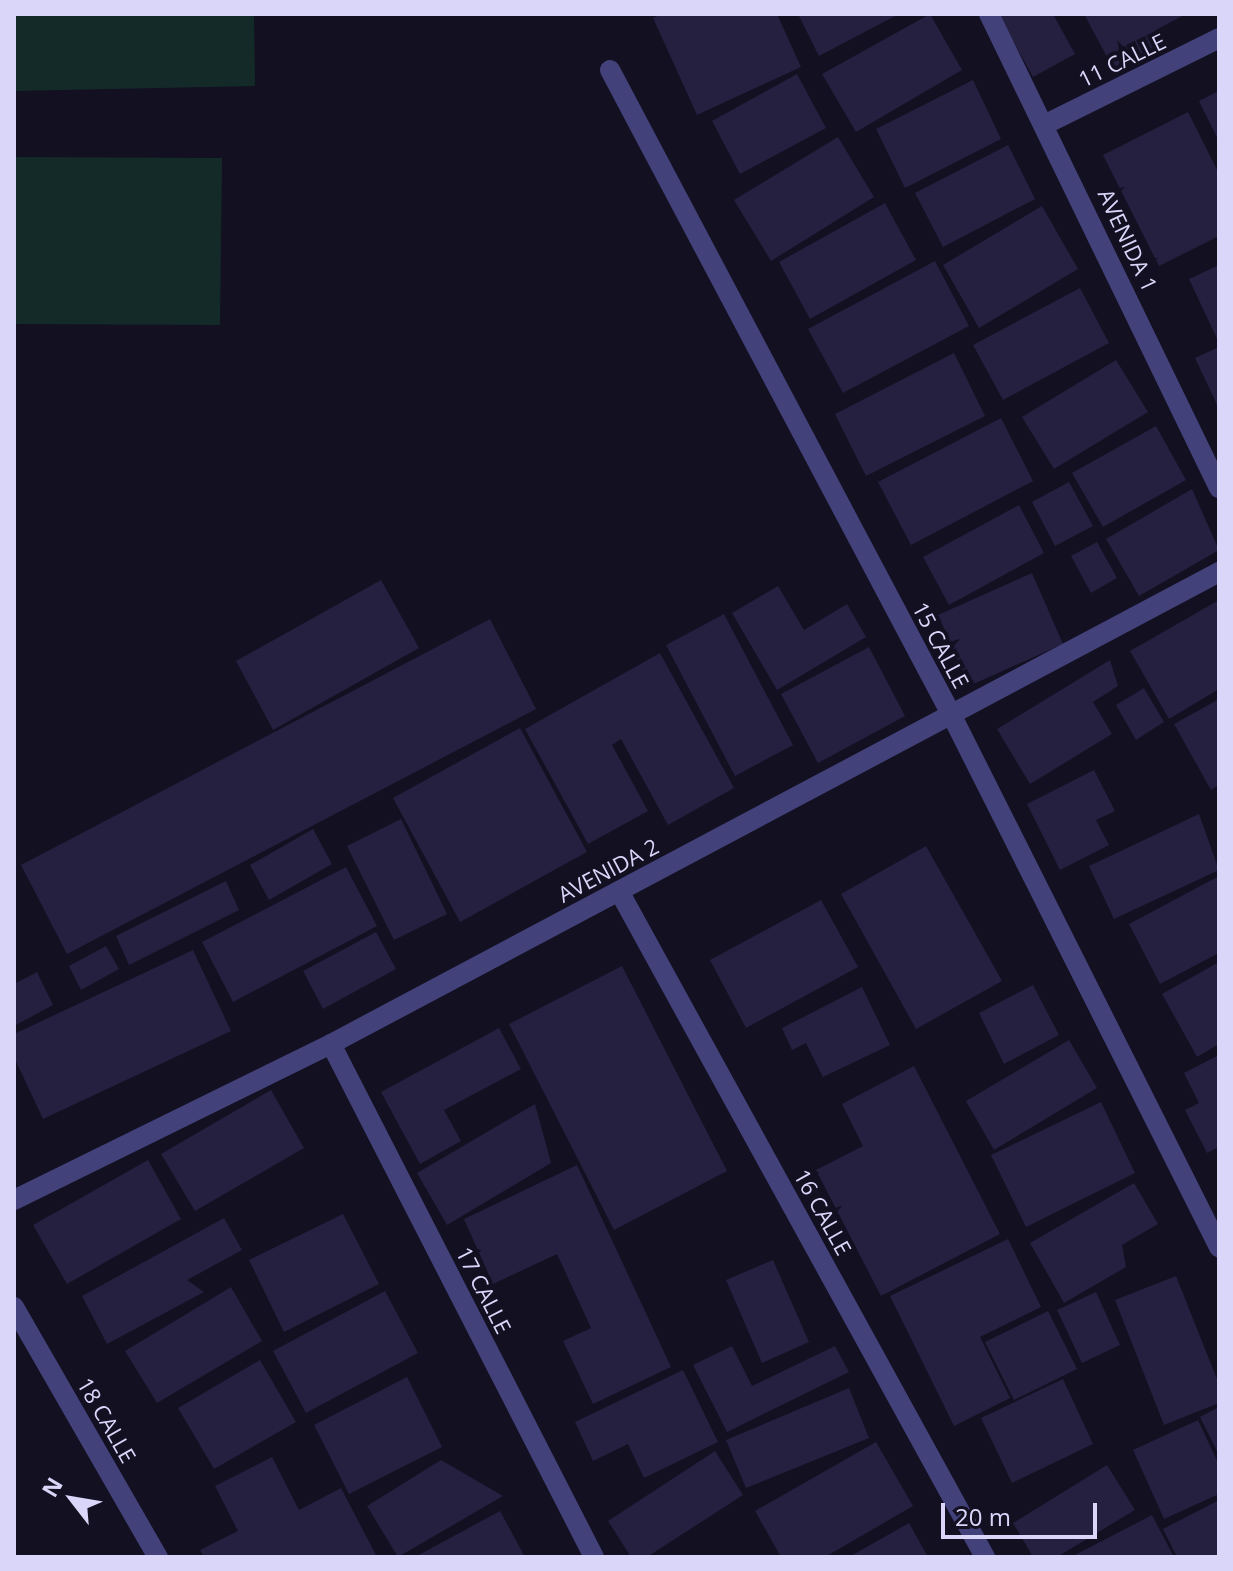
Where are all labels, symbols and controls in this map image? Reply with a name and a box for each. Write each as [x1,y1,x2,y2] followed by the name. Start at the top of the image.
[1074,28,1170,92] street label: 11 CALLE
[1093,185,1163,295] street label: AVENIDA 1
[907,597,975,693] street label: 15 CALLE
[553,832,663,908] street label: AVENIDA 2
[789,1165,857,1259] street label: 16 CALLE
[451,1242,517,1338] street label: 17 CALLE
[72,1373,142,1467] street label: 18 CALLE
[32,1459,112,1539] north arrow
[34,1471,69,1502] text: N
[945,1487,1101,1537] scale bar
[955,1500,1011,1533] text: 20 m

